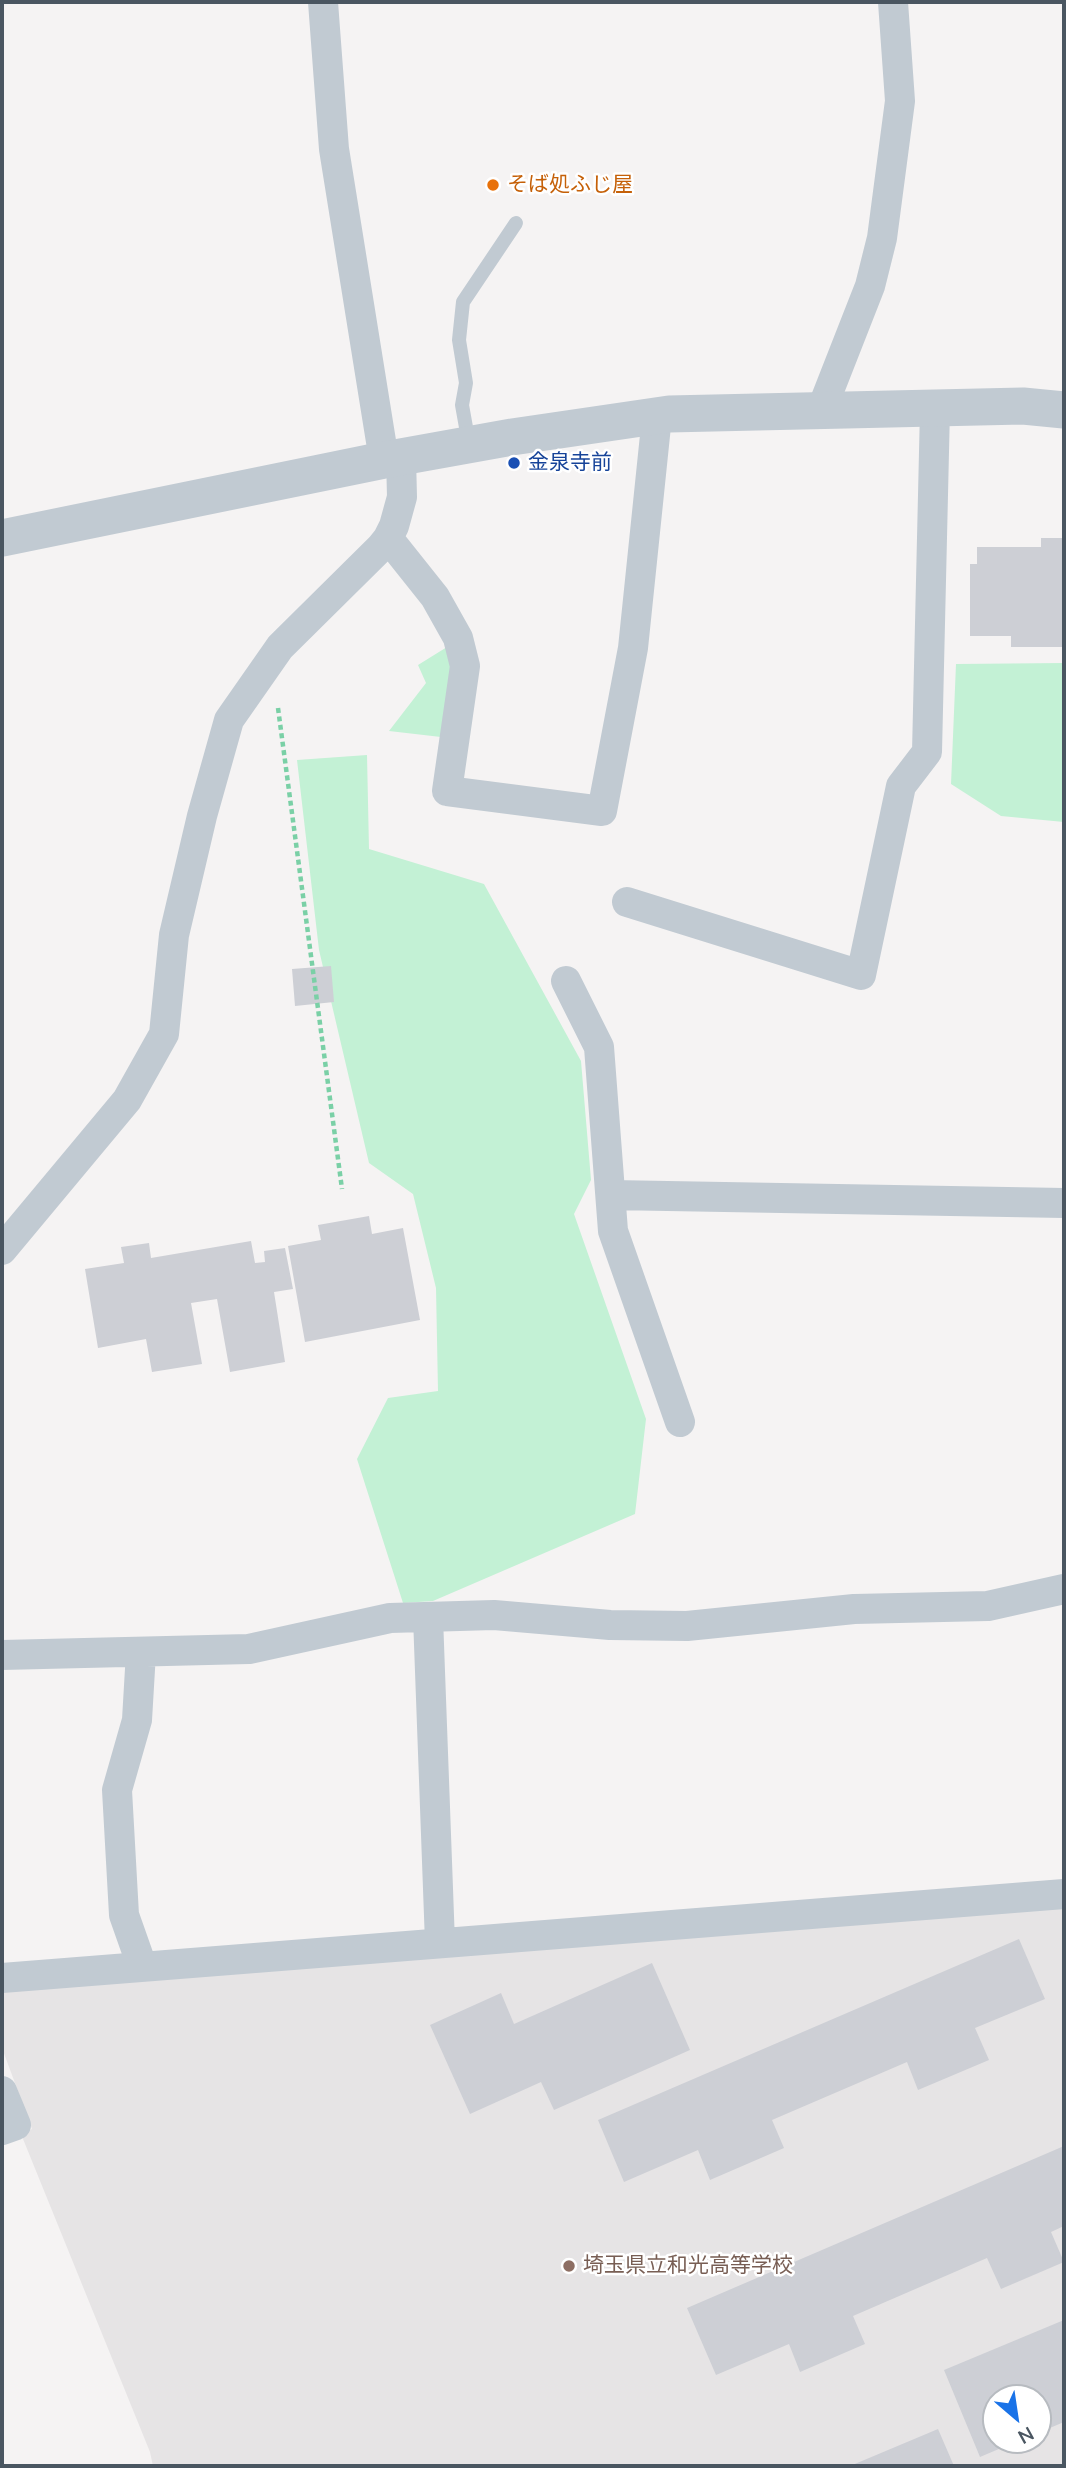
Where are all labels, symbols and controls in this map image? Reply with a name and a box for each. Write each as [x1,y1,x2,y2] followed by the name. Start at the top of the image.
[507,172,633,198] place label: そば処ふじ屋
[485,177,501,193] marker: そば処ふじ屋
[528,450,612,476] place label: 金泉寺前
[506,455,522,471] marker: 金泉寺前
[583,2253,793,2279] place label: 埼玉県立和光高等学校
[561,2258,577,2274] marker: 埼玉県立和光高等学校
[982,2384,1052,2454] north arrow
[1014,2422,1038,2450] text: N

